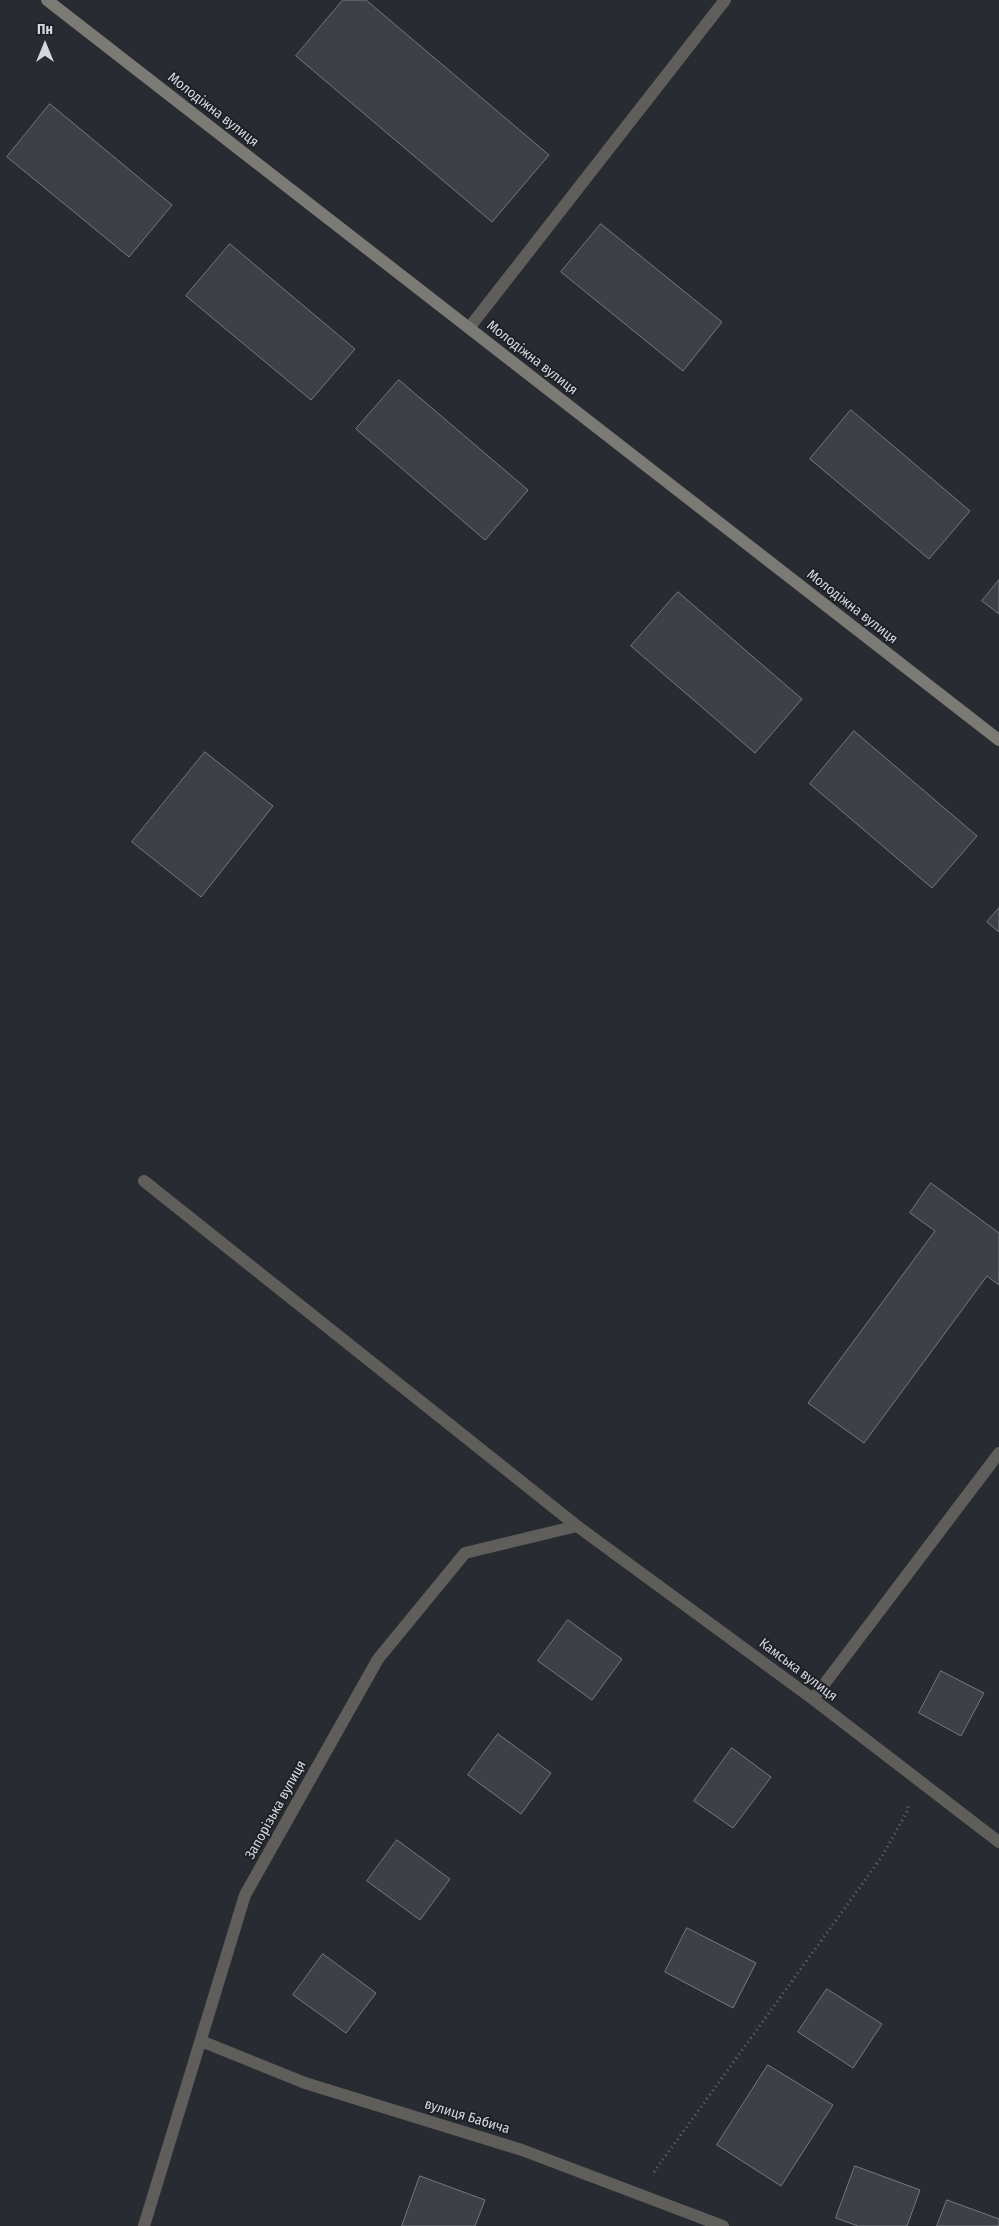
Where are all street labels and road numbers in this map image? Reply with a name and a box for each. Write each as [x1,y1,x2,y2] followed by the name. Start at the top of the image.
[164,69,262,151] street label: Молодіжна вулиця
[483,317,581,399] street label: Молодіжна вулиця
[803,566,901,648] street label: Молодіжна вулиця
[756,1635,840,1705] street label: Камська вулиця
[242,1758,310,1862] street label: Запорізька вулиця
[422,2096,512,2138] street label: вулиця Бабича

